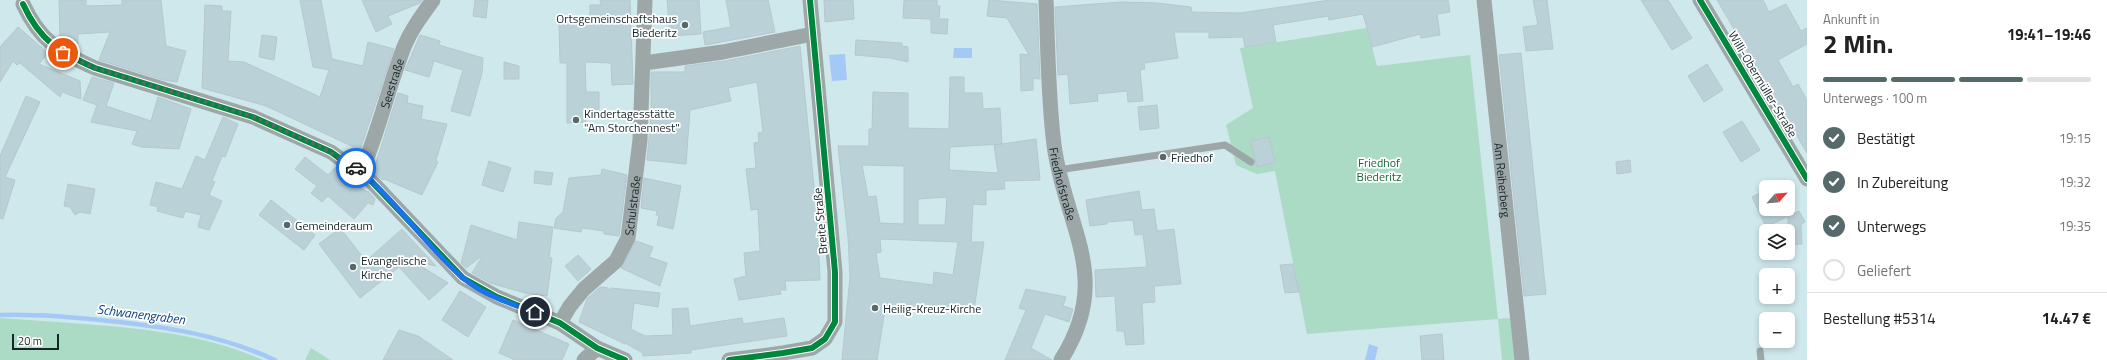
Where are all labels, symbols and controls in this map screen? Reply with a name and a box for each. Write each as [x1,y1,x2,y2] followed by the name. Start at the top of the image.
[556,9,677,42] place label: Ortsgemeinschaftshaus Biederitz
[1823,9,1879,29] text: Ankunft in
[680,20,690,30] marker: Ortsgemeinschaftshaus Biederitz
[2007,23,2091,46] text: 19:41–19:46
[1823,24,1893,63] text: 2 Min.
[1724,27,1802,141] street label: Willi-Obermüller-Straße
[46,36,80,70] pin
[52,42,74,64] icon: bag
[375,56,409,111] street label: Seestraße
[1823,88,1927,108] text: Unterwegs · 100 m
[584,104,680,137] place label: Kindertagesstätte "Am Storchennest"
[571,115,581,125] marker: Kindertagesstätte "Am Storchennest"
[1823,127,1845,149] icon: check
[1857,127,1915,150] text: Bestätigt
[2059,128,2091,148] text: 19:15
[1490,142,1516,218] street label: Am Reiherberg
[1045,146,1082,223] street label: Friedhofstraße
[336,148,376,188] courier
[1171,148,1213,167] place label: Friedhof
[1158,152,1168,162] marker: Friedhof
[1357,153,1401,186] park label: Friedhof Biederitz
[345,157,367,179] icon: car
[1823,171,1845,193] icon: check
[1857,171,1948,194] text: In Zubereitung
[2059,172,2091,192] text: 19:32
[619,174,645,237] street label: Schulstraße
[1759,180,1795,216] north arrow
[1759,180,1795,348] map controls
[808,187,832,255] street label: Breite Straße
[1823,215,1845,237] icon: check
[1857,215,1926,238] text: Unterwegs
[295,216,373,235] place label: Gemeinderaum
[2059,216,2091,236] text: 19:35
[282,220,292,230] marker: Gemeinderaum
[1759,224,1795,260] button: layers
[361,251,427,284] place label: Evangelische Kirche
[1857,259,1911,282] text: Geliefert
[348,262,358,272] marker: Evangelische Kirche
[1759,268,1795,304] button: +
[518,295,552,329] pin
[96,299,187,329] water label: Schwanengraben
[883,299,981,318] place label: Heilig-Kreuz-Kirche
[524,301,546,323] icon: home
[870,303,880,313] marker: Heilig-Kreuz-Kirche
[1823,307,1936,330] text: Bestellung #5314
[2042,307,2091,330] text: 14.47 €
[1759,312,1795,348] button: −
[12,332,59,351] scale bar
[18,333,42,349] text: 20 m

